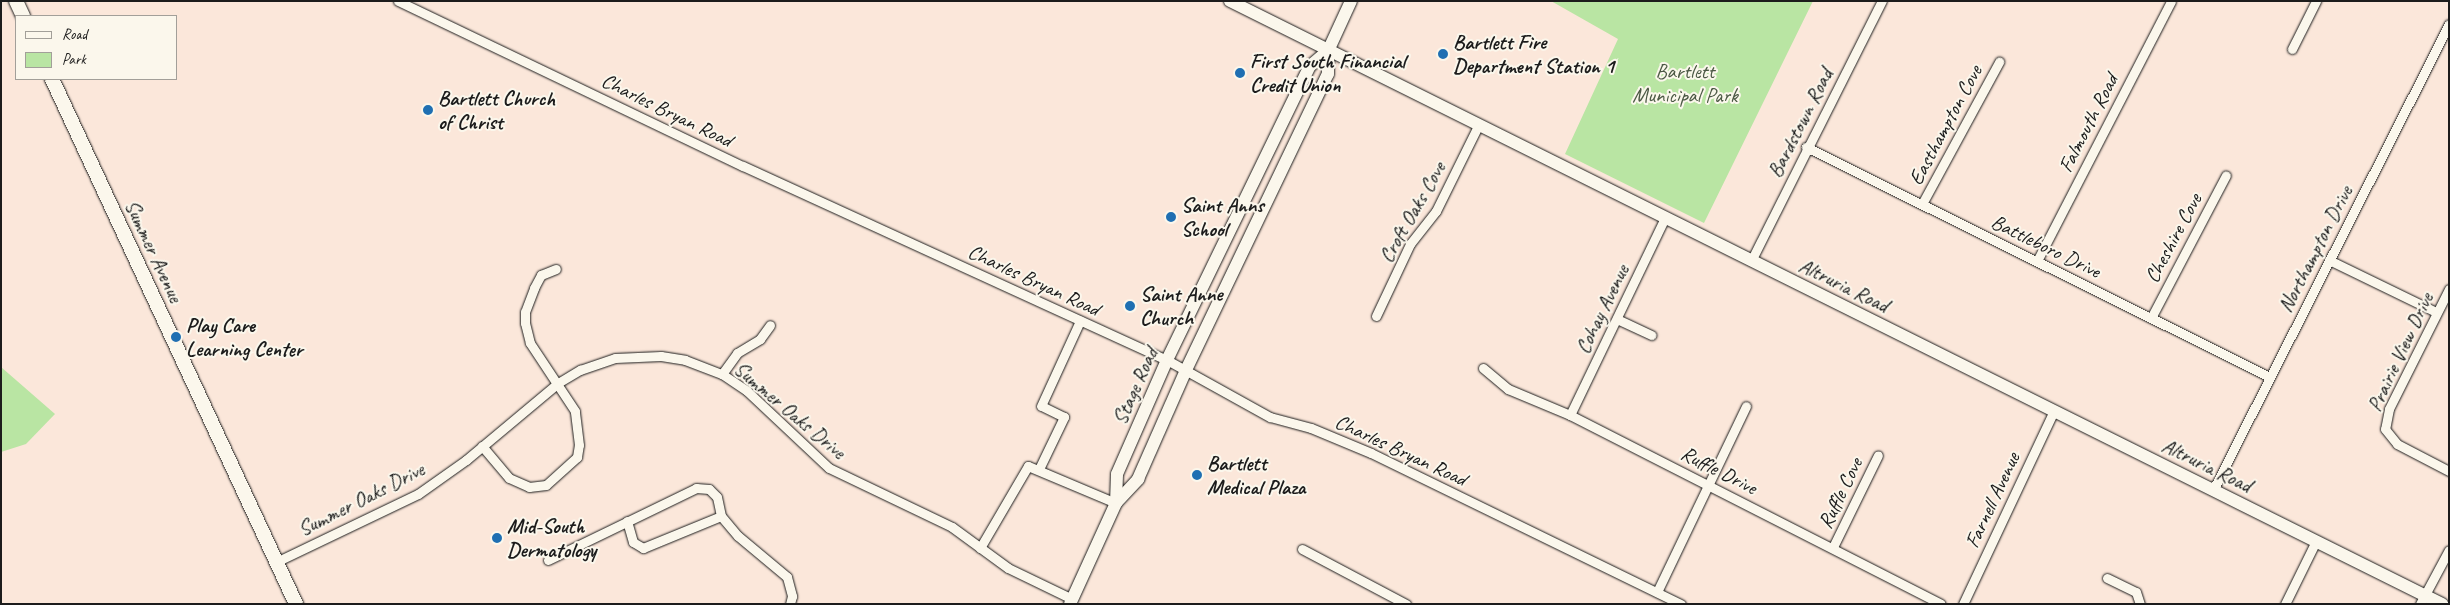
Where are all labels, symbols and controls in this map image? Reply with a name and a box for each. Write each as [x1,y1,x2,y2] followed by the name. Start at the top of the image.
[15,15,178,80] legend
[62,25,87,44] text: Road
[1453,29,1614,79] place label: Bartlett Fire Department Station 1
[1250,48,1406,98] place label: First South Financial Credit Union
[1437,48,1449,60] marker: Bartlett Fire Department Station 1
[62,50,86,69] text: Park
[1632,58,1738,108] park label: Bartlett Municipal Park
[1903,61,1987,189] street label: Easthampton Cove
[1762,65,1838,181] street label: Bardstown Road
[597,67,737,153] street label: Charles Bryan Road
[1234,67,1246,79] marker: First South Financial Credit Union
[2053,70,2123,176] street label: Falmouth Road
[438,85,556,135] place label: Bartlett Church of Christ
[422,104,434,116] marker: Bartlett Church of Christ
[1373,157,1451,267] street label: Croft Oaks Cove
[2272,181,2358,317] street label: Northampton Drive
[2139,189,2207,287] street label: Cheshire Cove
[1181,192,1263,242] place label: Saint Anns School
[119,196,189,306] street label: Summer Avenue
[1987,209,2105,283] street label: Battleboro Drive
[1165,211,1177,223] marker: Saint Anns School
[964,238,1104,322] street label: Charles Bryan Road
[1795,252,1893,318] street label: Altruria Road
[1570,260,1634,358] street label: Cohay Avenue
[1140,281,1222,331] place label: Saint Anne Church
[2361,288,2439,416] street label: Prairie View Drive
[1124,300,1136,312] marker: Saint Anne Church
[186,312,302,362] place label: Play Care Learning Center
[170,331,182,343] marker: Play Care Learning Center
[1107,344,1163,428] street label: Stage Road
[729,356,851,464] street label: Summer Oaks Drive
[1331,408,1471,492] street label: Charles Bryan Road
[2158,432,2256,498] street label: Altruria Road
[1677,440,1761,500] street label: Ruffle Drive
[1959,448,2025,552] street label: Farnell Avenue
[1207,450,1305,500] place label: Bartlett Medical Plaza
[1812,454,1868,532] street label: Ruffle Cove
[293,456,429,542] street label: Summer Oaks Drive
[1191,469,1203,481] marker: Bartlett Medical Plaza
[507,513,596,563] place label: Mid-South Dermatology
[491,532,503,544] marker: Mid-South Dermatology

